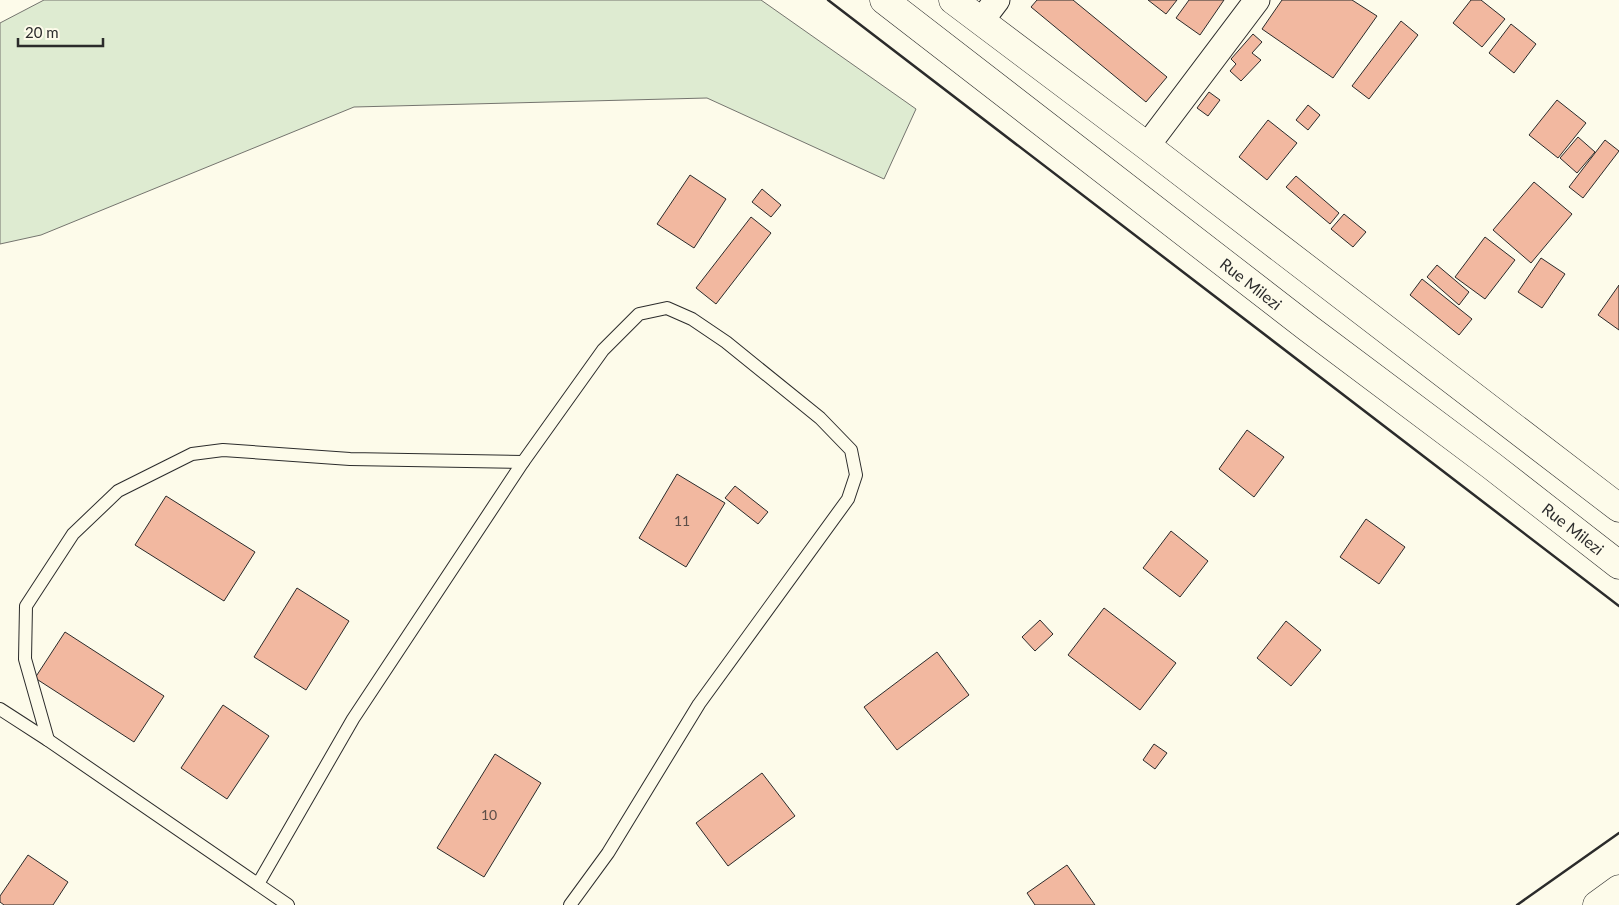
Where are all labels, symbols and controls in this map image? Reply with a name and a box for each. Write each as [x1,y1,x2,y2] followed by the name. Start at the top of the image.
[18,15,102,47] scale bar
[25,23,59,41] text: 20 m
[1217,254,1286,314] street label: Rue Milezi
[1539,499,1608,559] street label: Rue Milezi
[674,512,690,529] house number: 11
[481,806,497,823] house number: 10

